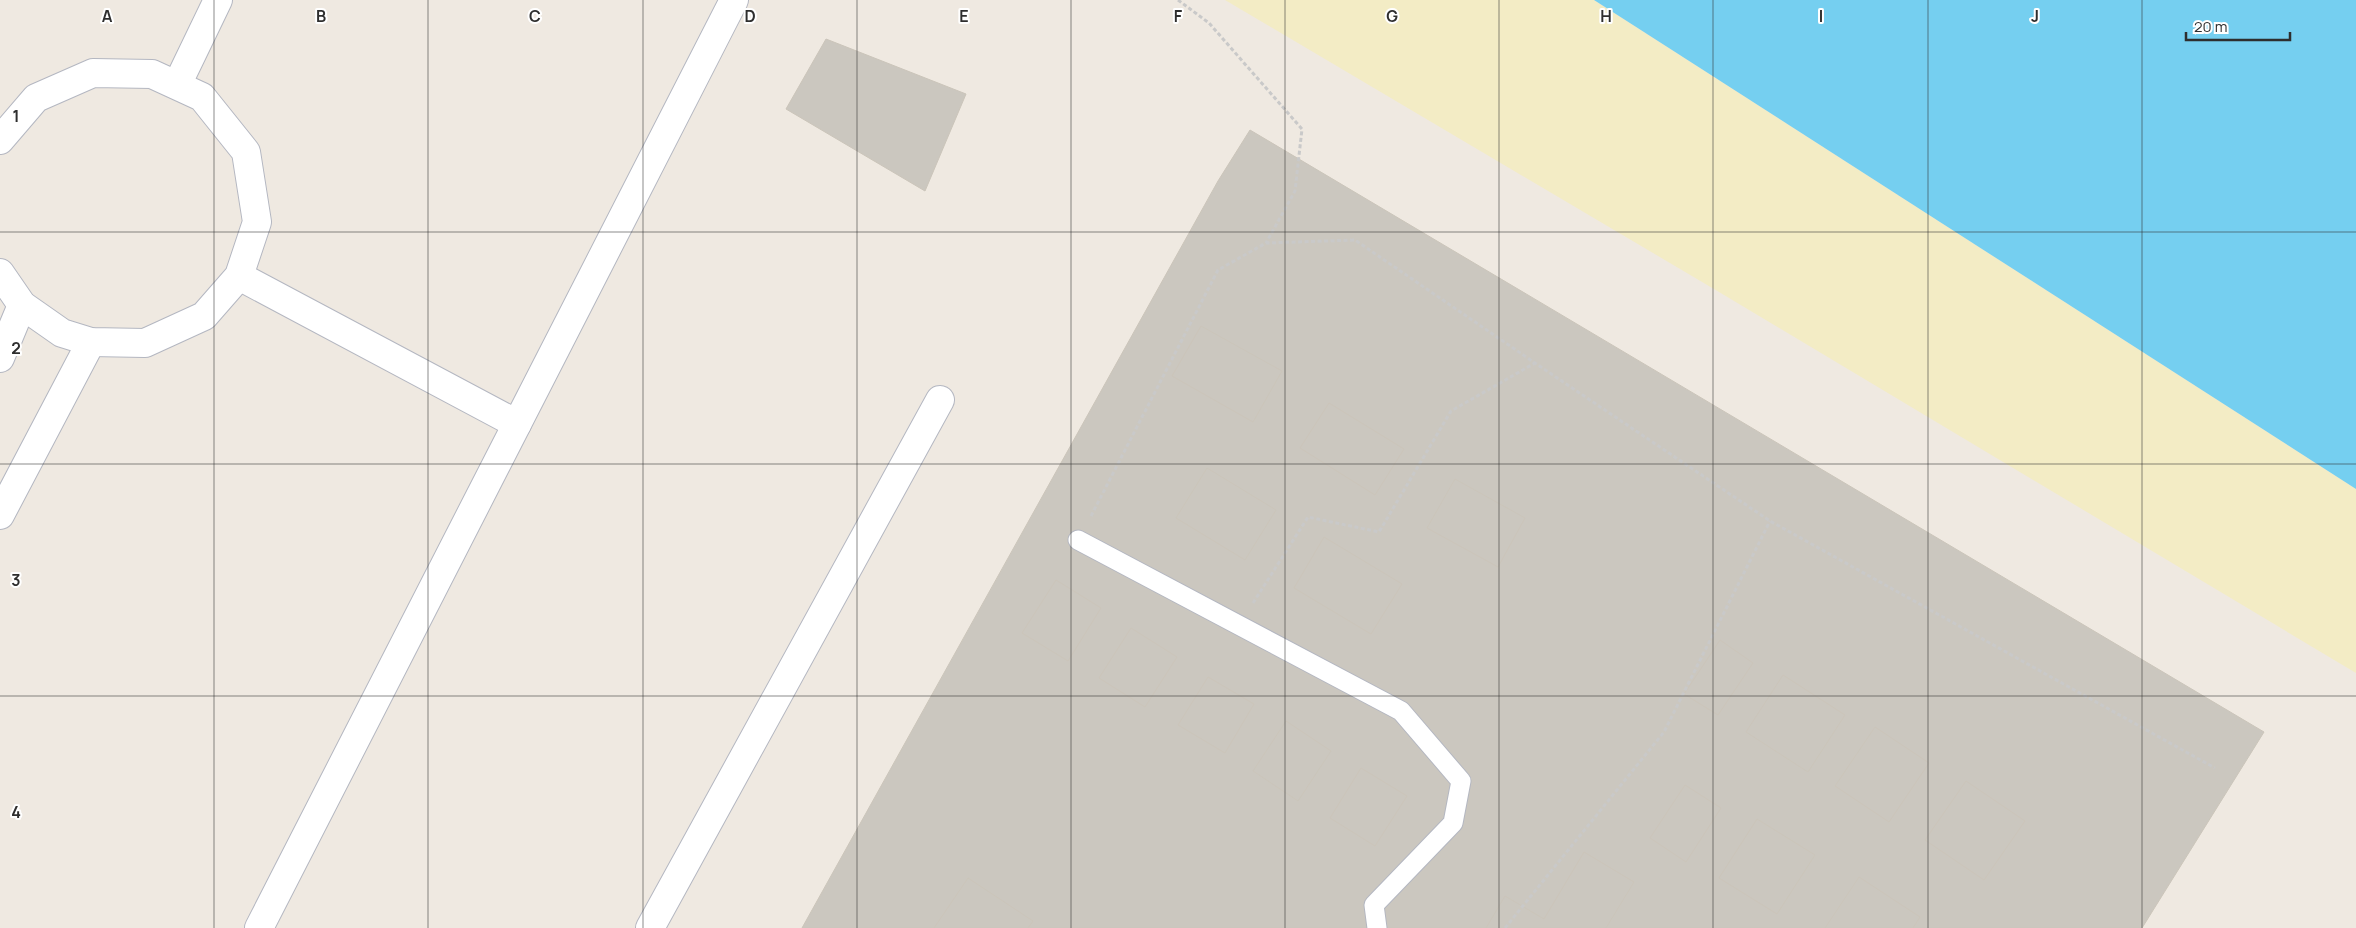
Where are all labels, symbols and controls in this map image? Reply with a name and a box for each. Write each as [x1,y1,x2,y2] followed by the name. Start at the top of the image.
[102,5,113,27] text: A
[316,5,326,27] text: B
[529,5,541,27] text: C
[744,5,756,27] text: D
[959,5,969,27] text: E
[1174,5,1183,27] text: F
[1386,5,1398,27] text: G
[1600,5,1612,27] text: H
[1819,5,1823,27] text: I
[2031,5,2039,27] text: J
[2186,10,2290,42] scale bar
[2194,16,2227,37] text: 20 m
[12,105,20,127] text: 1
[11,337,21,359] text: 2
[11,569,21,591] text: 3
[11,801,21,823] text: 4

